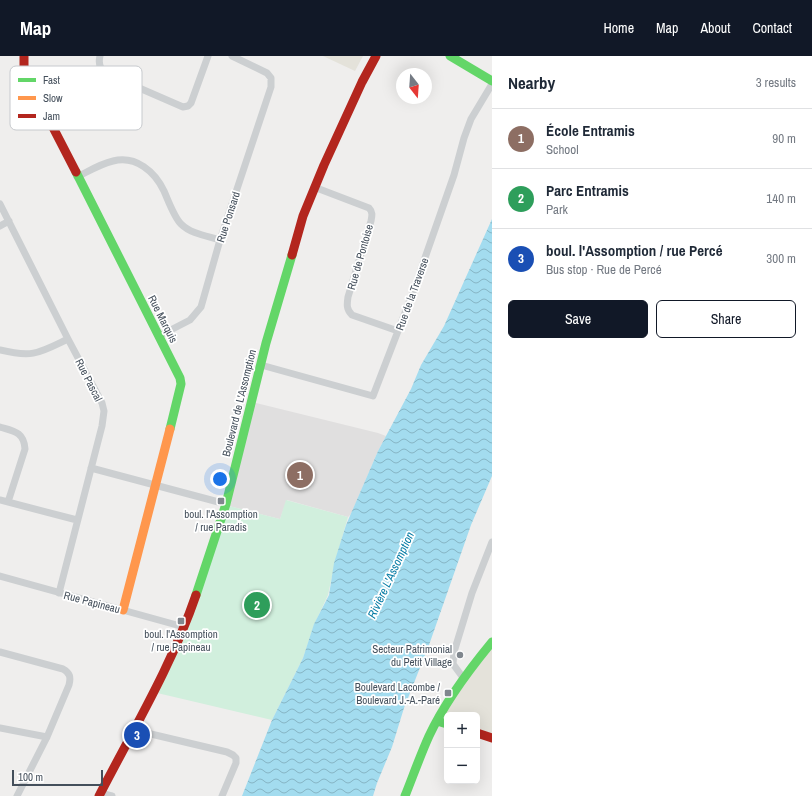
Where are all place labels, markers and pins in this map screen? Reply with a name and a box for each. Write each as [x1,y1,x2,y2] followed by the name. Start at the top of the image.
[287,460,313,490] pin: 1
[216,496,226,506] marker: boul. l'Assomption / rue Paradis
[184,507,258,534] place label: boul. l'Assomption / rue Paradis
[244,590,270,620] pin: 2
[176,616,186,626] marker: boul. l'Assomption / rue Papineau
[144,627,218,654] place label: boul. l'Assomption / rue Papineau
[372,642,452,669] place label: Secteur Patrimonial du Petit Village
[455,650,465,660] marker: Secteur Patrimonial du Petit Village
[355,680,440,707] place label: Boulevard Lacombe / Boulevard J.-A.-Paré
[443,688,453,698] marker: Boulevard Lacombe / Boulevard J.-A.-Paré
[124,720,150,750] pin: 3

